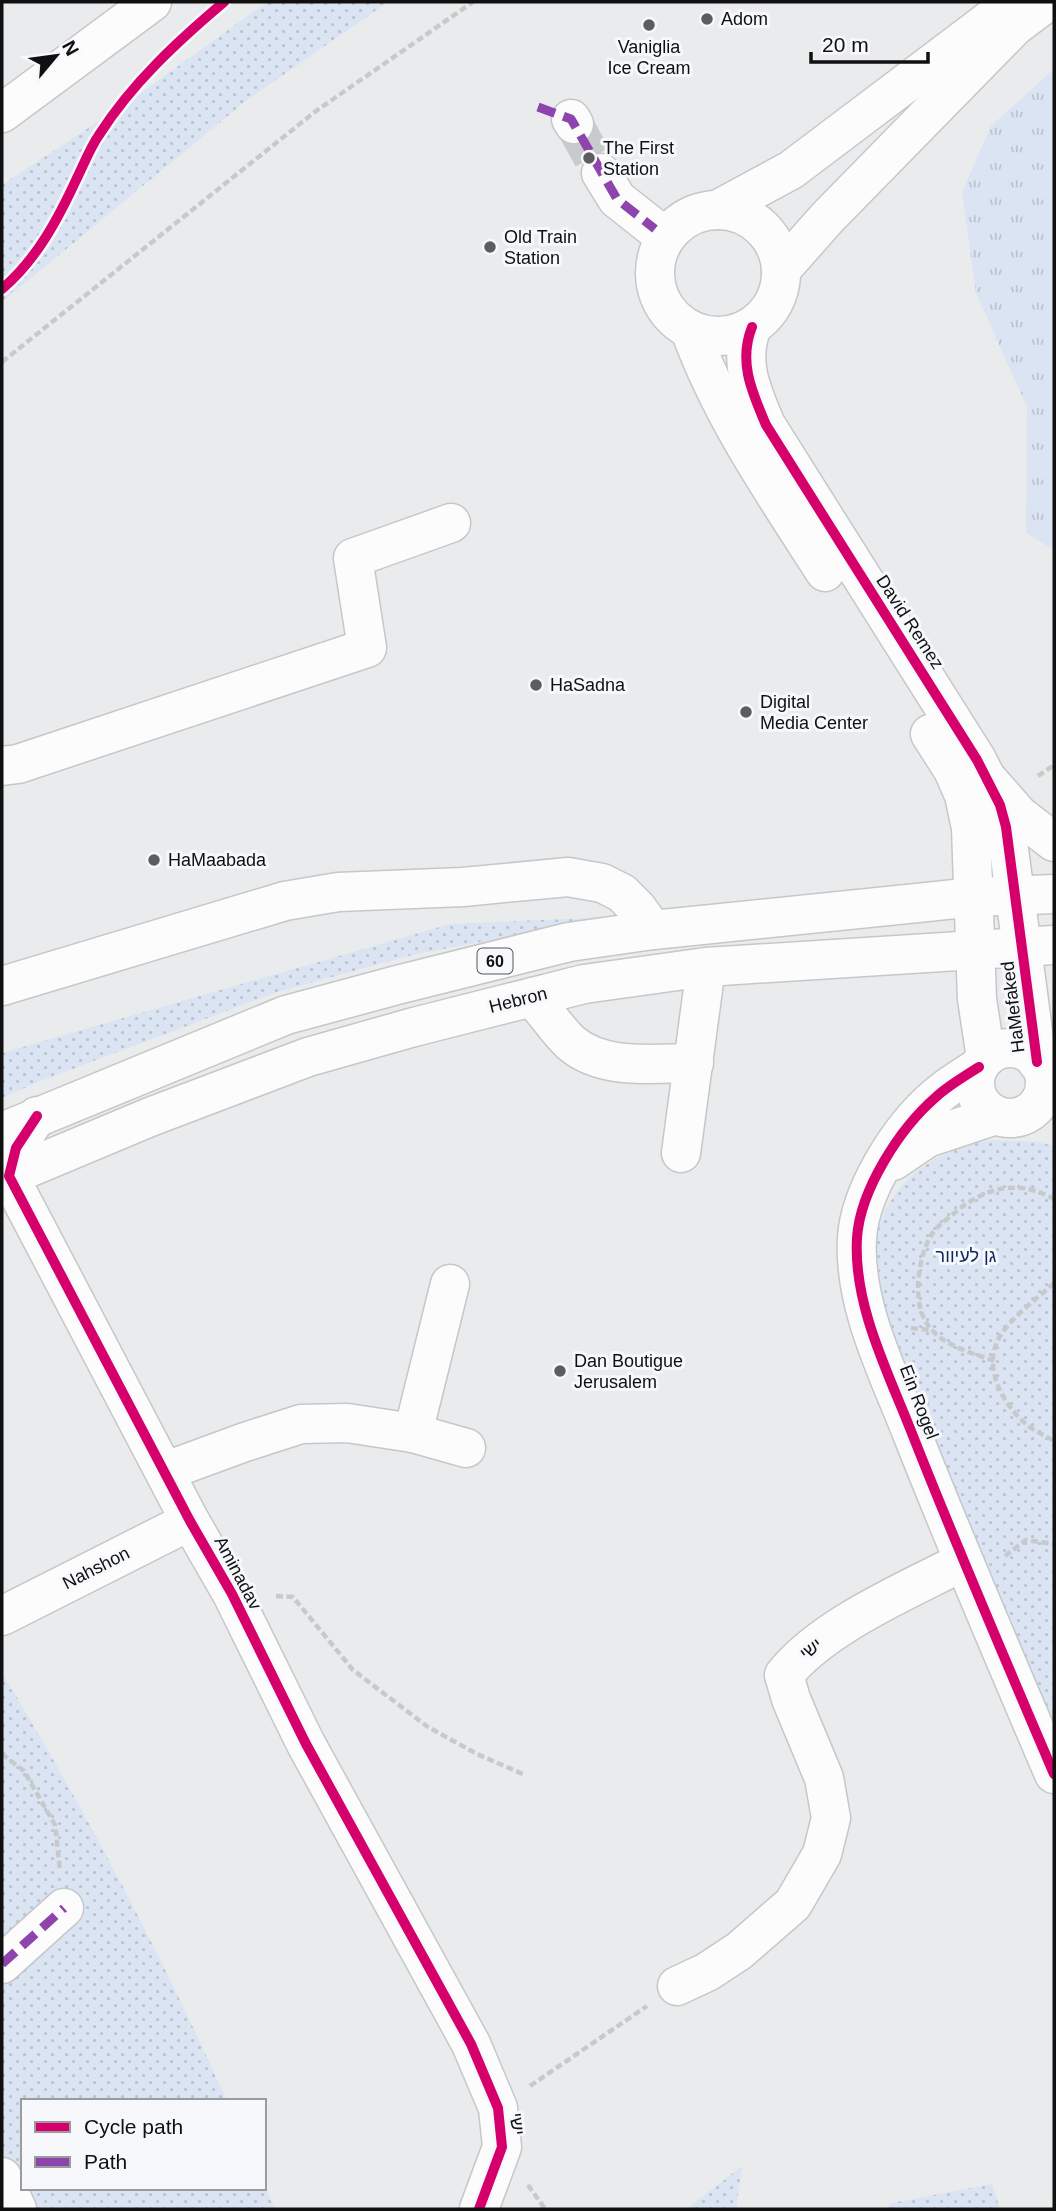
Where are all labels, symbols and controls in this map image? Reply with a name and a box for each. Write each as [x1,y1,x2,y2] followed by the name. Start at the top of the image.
[721,9,768,29] place label: Adom
[699,11,715,27] marker: Adom
[641,17,657,33] marker: Vaniglia Ice Cream
[21,21,91,91] north arrow
[811,21,928,65] scale bar
[822,33,869,56] text: 20 m
[58,37,83,59] text: N
[607,37,691,78] place label: Vaniglia Ice Cream
[603,138,674,179] place label: The First Station
[581,150,597,166] marker: The First Station
[504,227,577,268] place label: Old Train Station
[482,239,498,255] marker: Old Train Station
[872,571,948,673] street label: David Remez
[550,675,626,695] place label: HaSadna
[528,677,544,693] marker: HaSadna
[760,692,868,733] place label: Digital Media Center
[738,704,754,720] marker: Digital Media Center
[168,850,267,870] place label: HaMaabada
[146,852,162,868] marker: HaMaabada
[477,948,512,973] road number: 60
[997,960,1029,1054] street label: HaMefaked
[487,983,549,1017] street label: Hebron
[936,1246,997,1266] park label: גן לעיוור
[574,1351,683,1392] place label: Dan Boutigue Jerusalem
[896,1362,942,1442] street label: Ein Rogel
[552,1363,568,1379] marker: Dan Boutigue Jerusalem
[210,1533,266,1613] street label: Aminadav
[59,1543,133,1593] street label: Nahshon
[796,1634,826,1664] street label: ישי
[21,2099,266,2190] legend
[506,2112,528,2136] street label: ישי
[84,2115,183,2138] text: Cycle path
[84,2150,127,2173] text: Path

